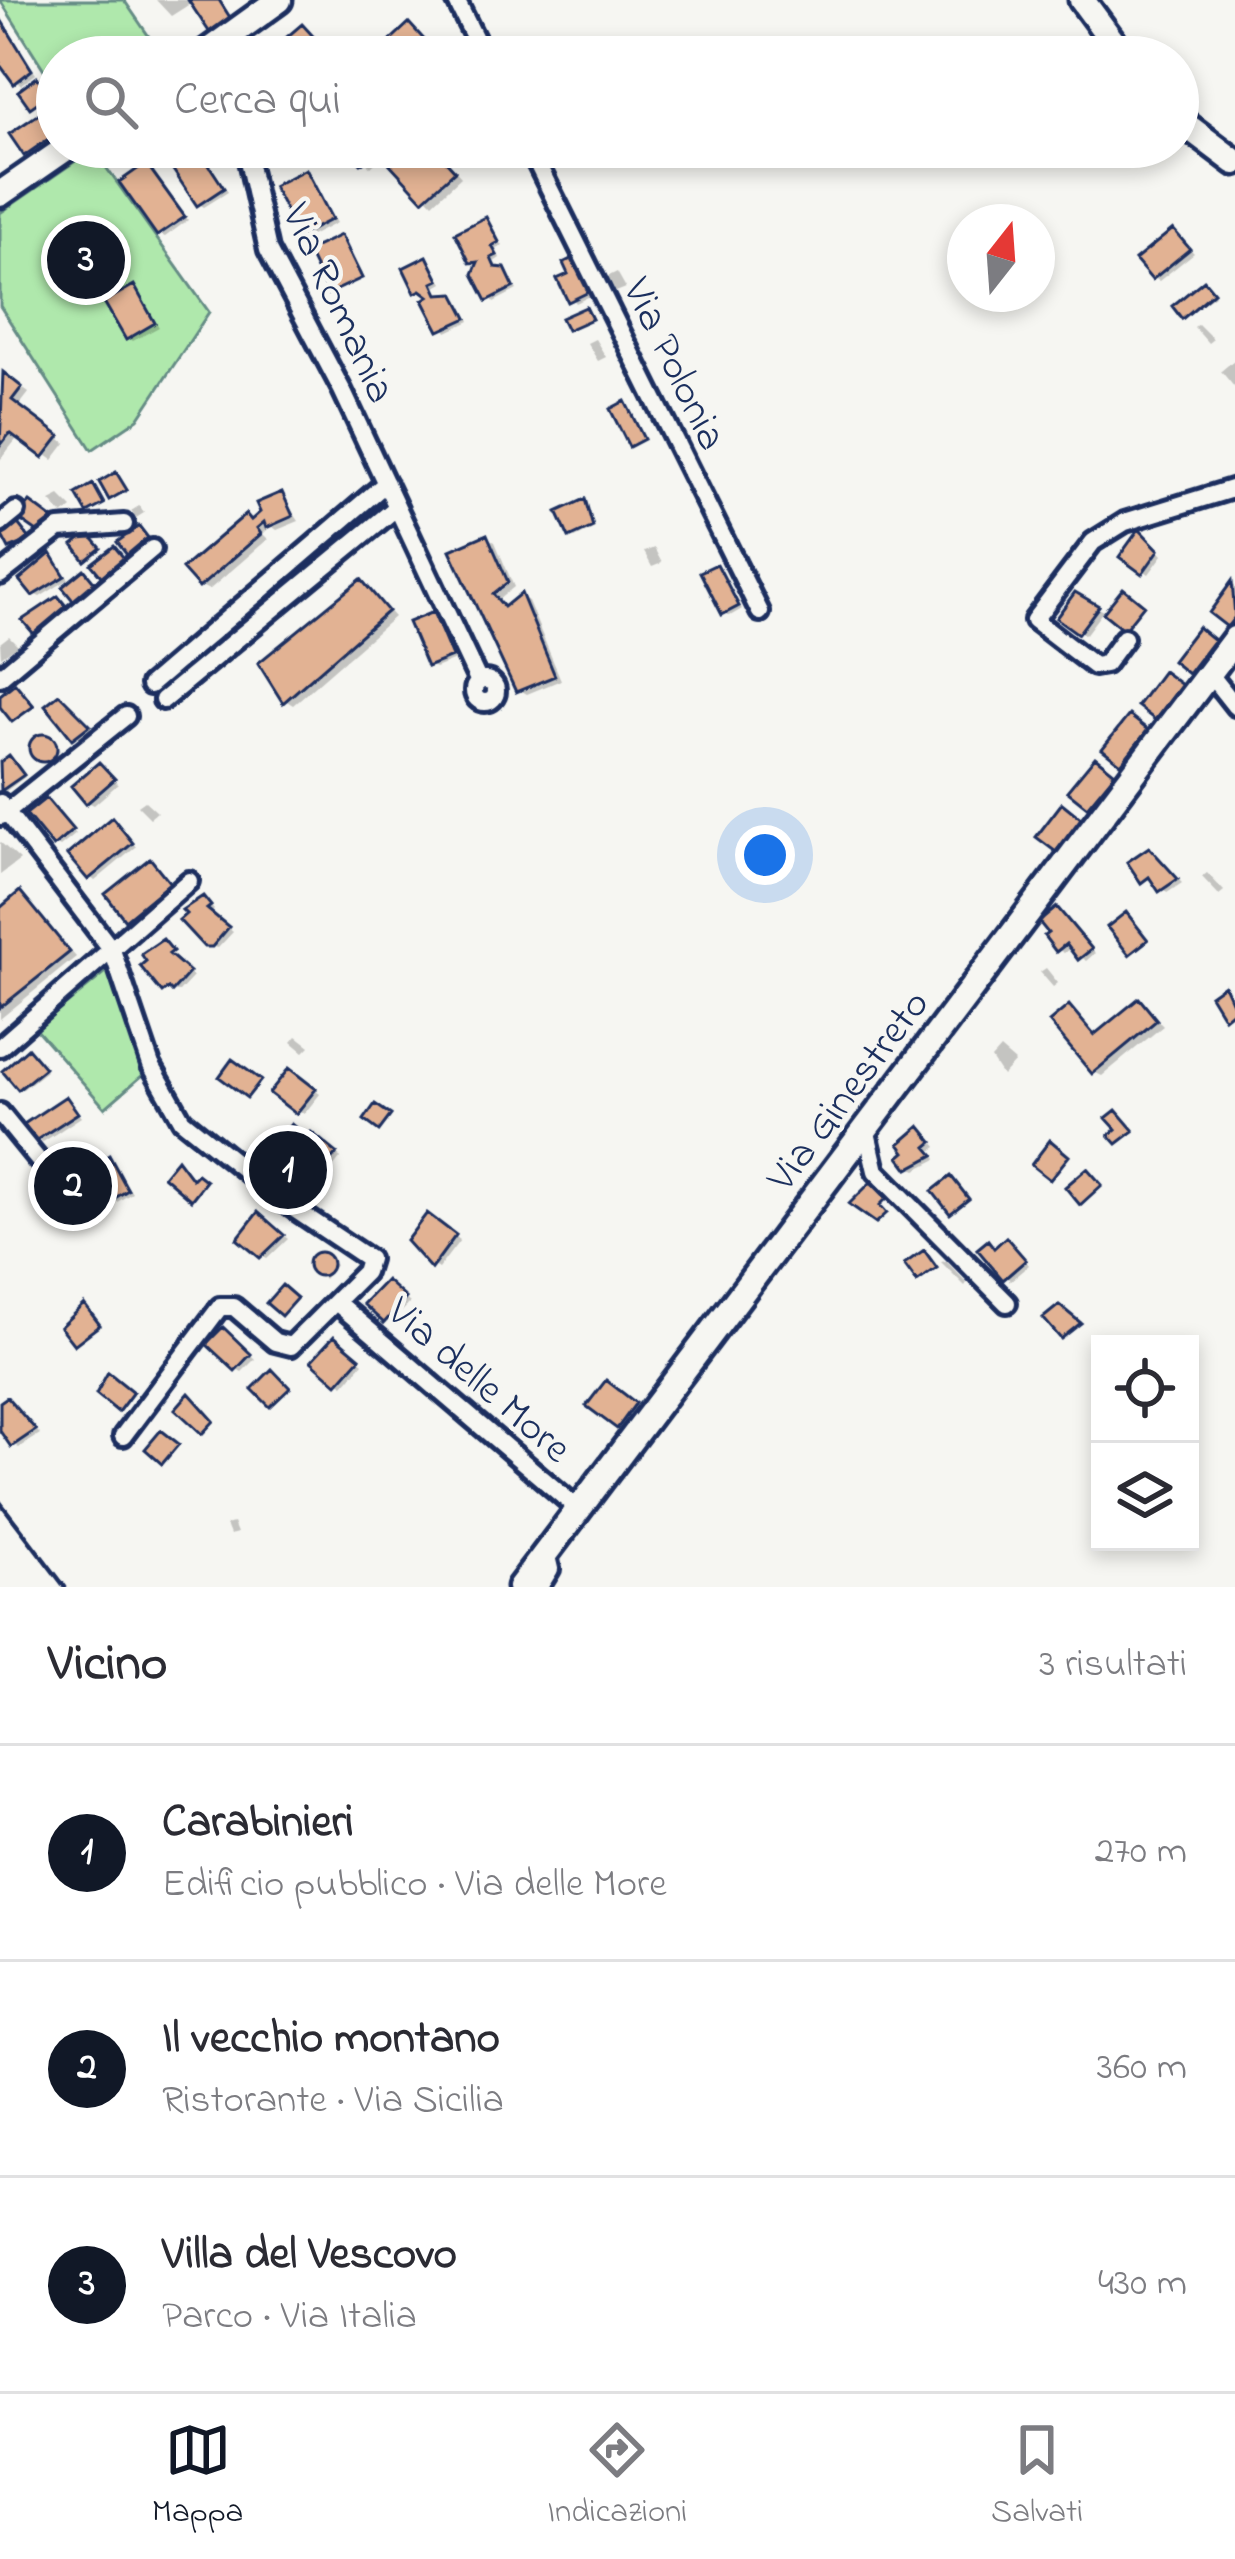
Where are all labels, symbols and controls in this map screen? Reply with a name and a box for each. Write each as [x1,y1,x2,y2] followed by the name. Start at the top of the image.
[36,36,1199,168] search box
[78,69,144,135] icon: search
[174,69,341,135] text: Cerca qui
[264,193,410,414] street label: Via Romania
[947,204,1055,312] north arrow
[47,215,125,305] pin: 3
[605,268,741,461] street label: Via Polonia
[735,825,795,885] your location
[753,978,946,1206] street label: Via Ginestreto
[249,1125,327,1215] pin: 1
[34,1141,112,1231] pin: 2
[371,1283,584,1479] street label: Via delle More
[1091,1335,1199,1551] map controls
[1091,1335,1199,1443] button: locate
[1091,1443,1199,1551] button: layers
[48,1628,167,1703] text: Vicino
[1039,1637,1187,1694] text: 3 risultati
[162,1791,354,1857] text: Carabinieri
[81,1824,93,1881] text: 1
[1095,1824,1187,1881] text: 270 m
[162,1857,667,1914] text: Edificio pubblico · Via delle More
[162,2007,500,2073] text: Il vecchio montano
[77,2040,97,2097] text: 2
[1097,2040,1187,2097] text: 360 m
[162,2073,504,2130] text: Ristorante · Via Sicilia
[162,2223,457,2289] text: Villa del Vescovo
[79,2256,95,2313] text: 3
[1098,2256,1187,2313] text: 430 m
[162,2289,417,2346] text: Parco · Via Italia
[152,2417,243,2537] tab: Mappa
[547,2417,687,2537] tab: Indicazioni
[991,2417,1083,2537] tab: Salvati

